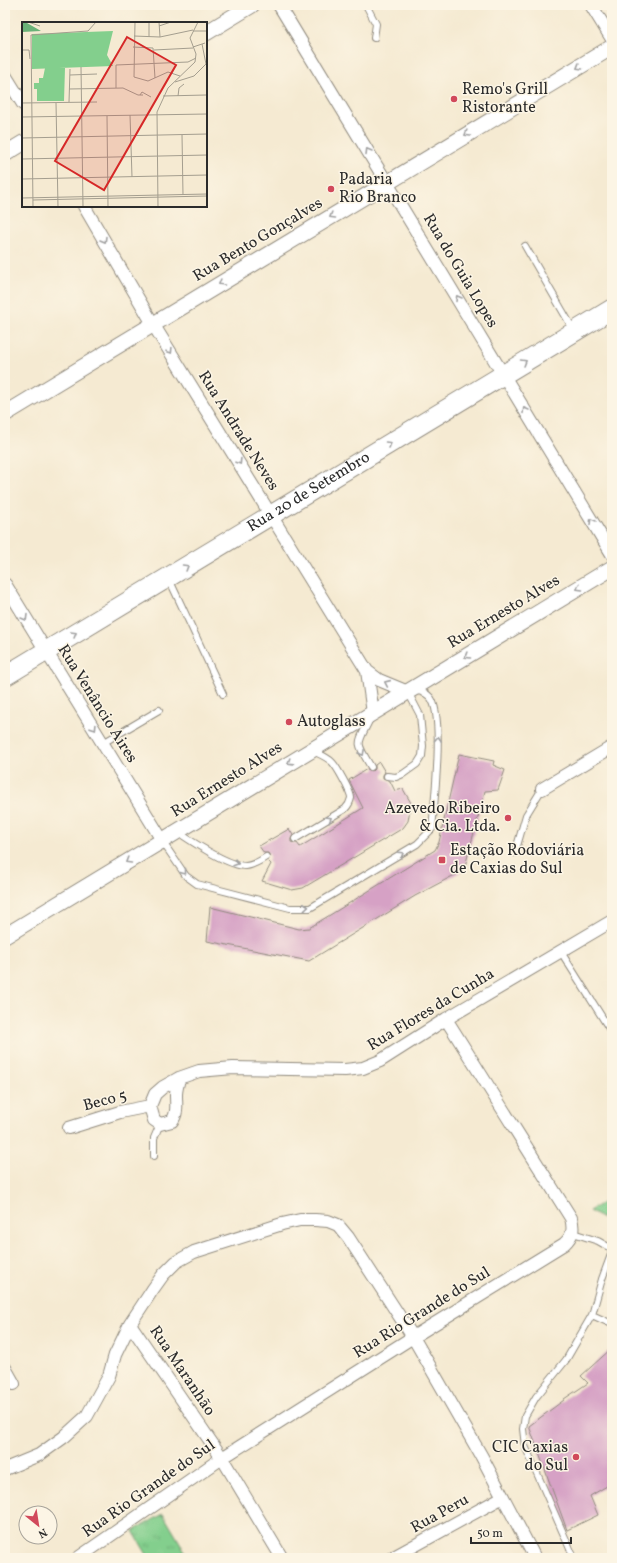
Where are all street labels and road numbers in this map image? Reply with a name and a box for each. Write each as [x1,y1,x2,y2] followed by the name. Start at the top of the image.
[189,192,327,287] street label: Rua Bento Gonçalves
[417,210,503,332] street label: Rua do Guia Lopes
[192,367,284,495] street label: Rua Andrade Neves
[243,447,374,538] street label: Rua 20 de Setembro
[444,570,564,654] street label: Rua Ernesto Alves
[52,641,142,767] street label: Rua Venâncio Aires
[167,737,287,823] street label: Rua Ernesto Alves
[363,963,499,1057] street label: Rua Flores da Cunha
[81,1085,129,1117] street label: Beco 5
[349,1262,495,1364] street label: Rua Rio Grande do Sul
[144,1322,220,1420] street label: Rua Maranhão
[78,1435,220,1543] street label: Rua Rio Grande do Sul
[407,1489,473,1539] street label: Rua Peru

